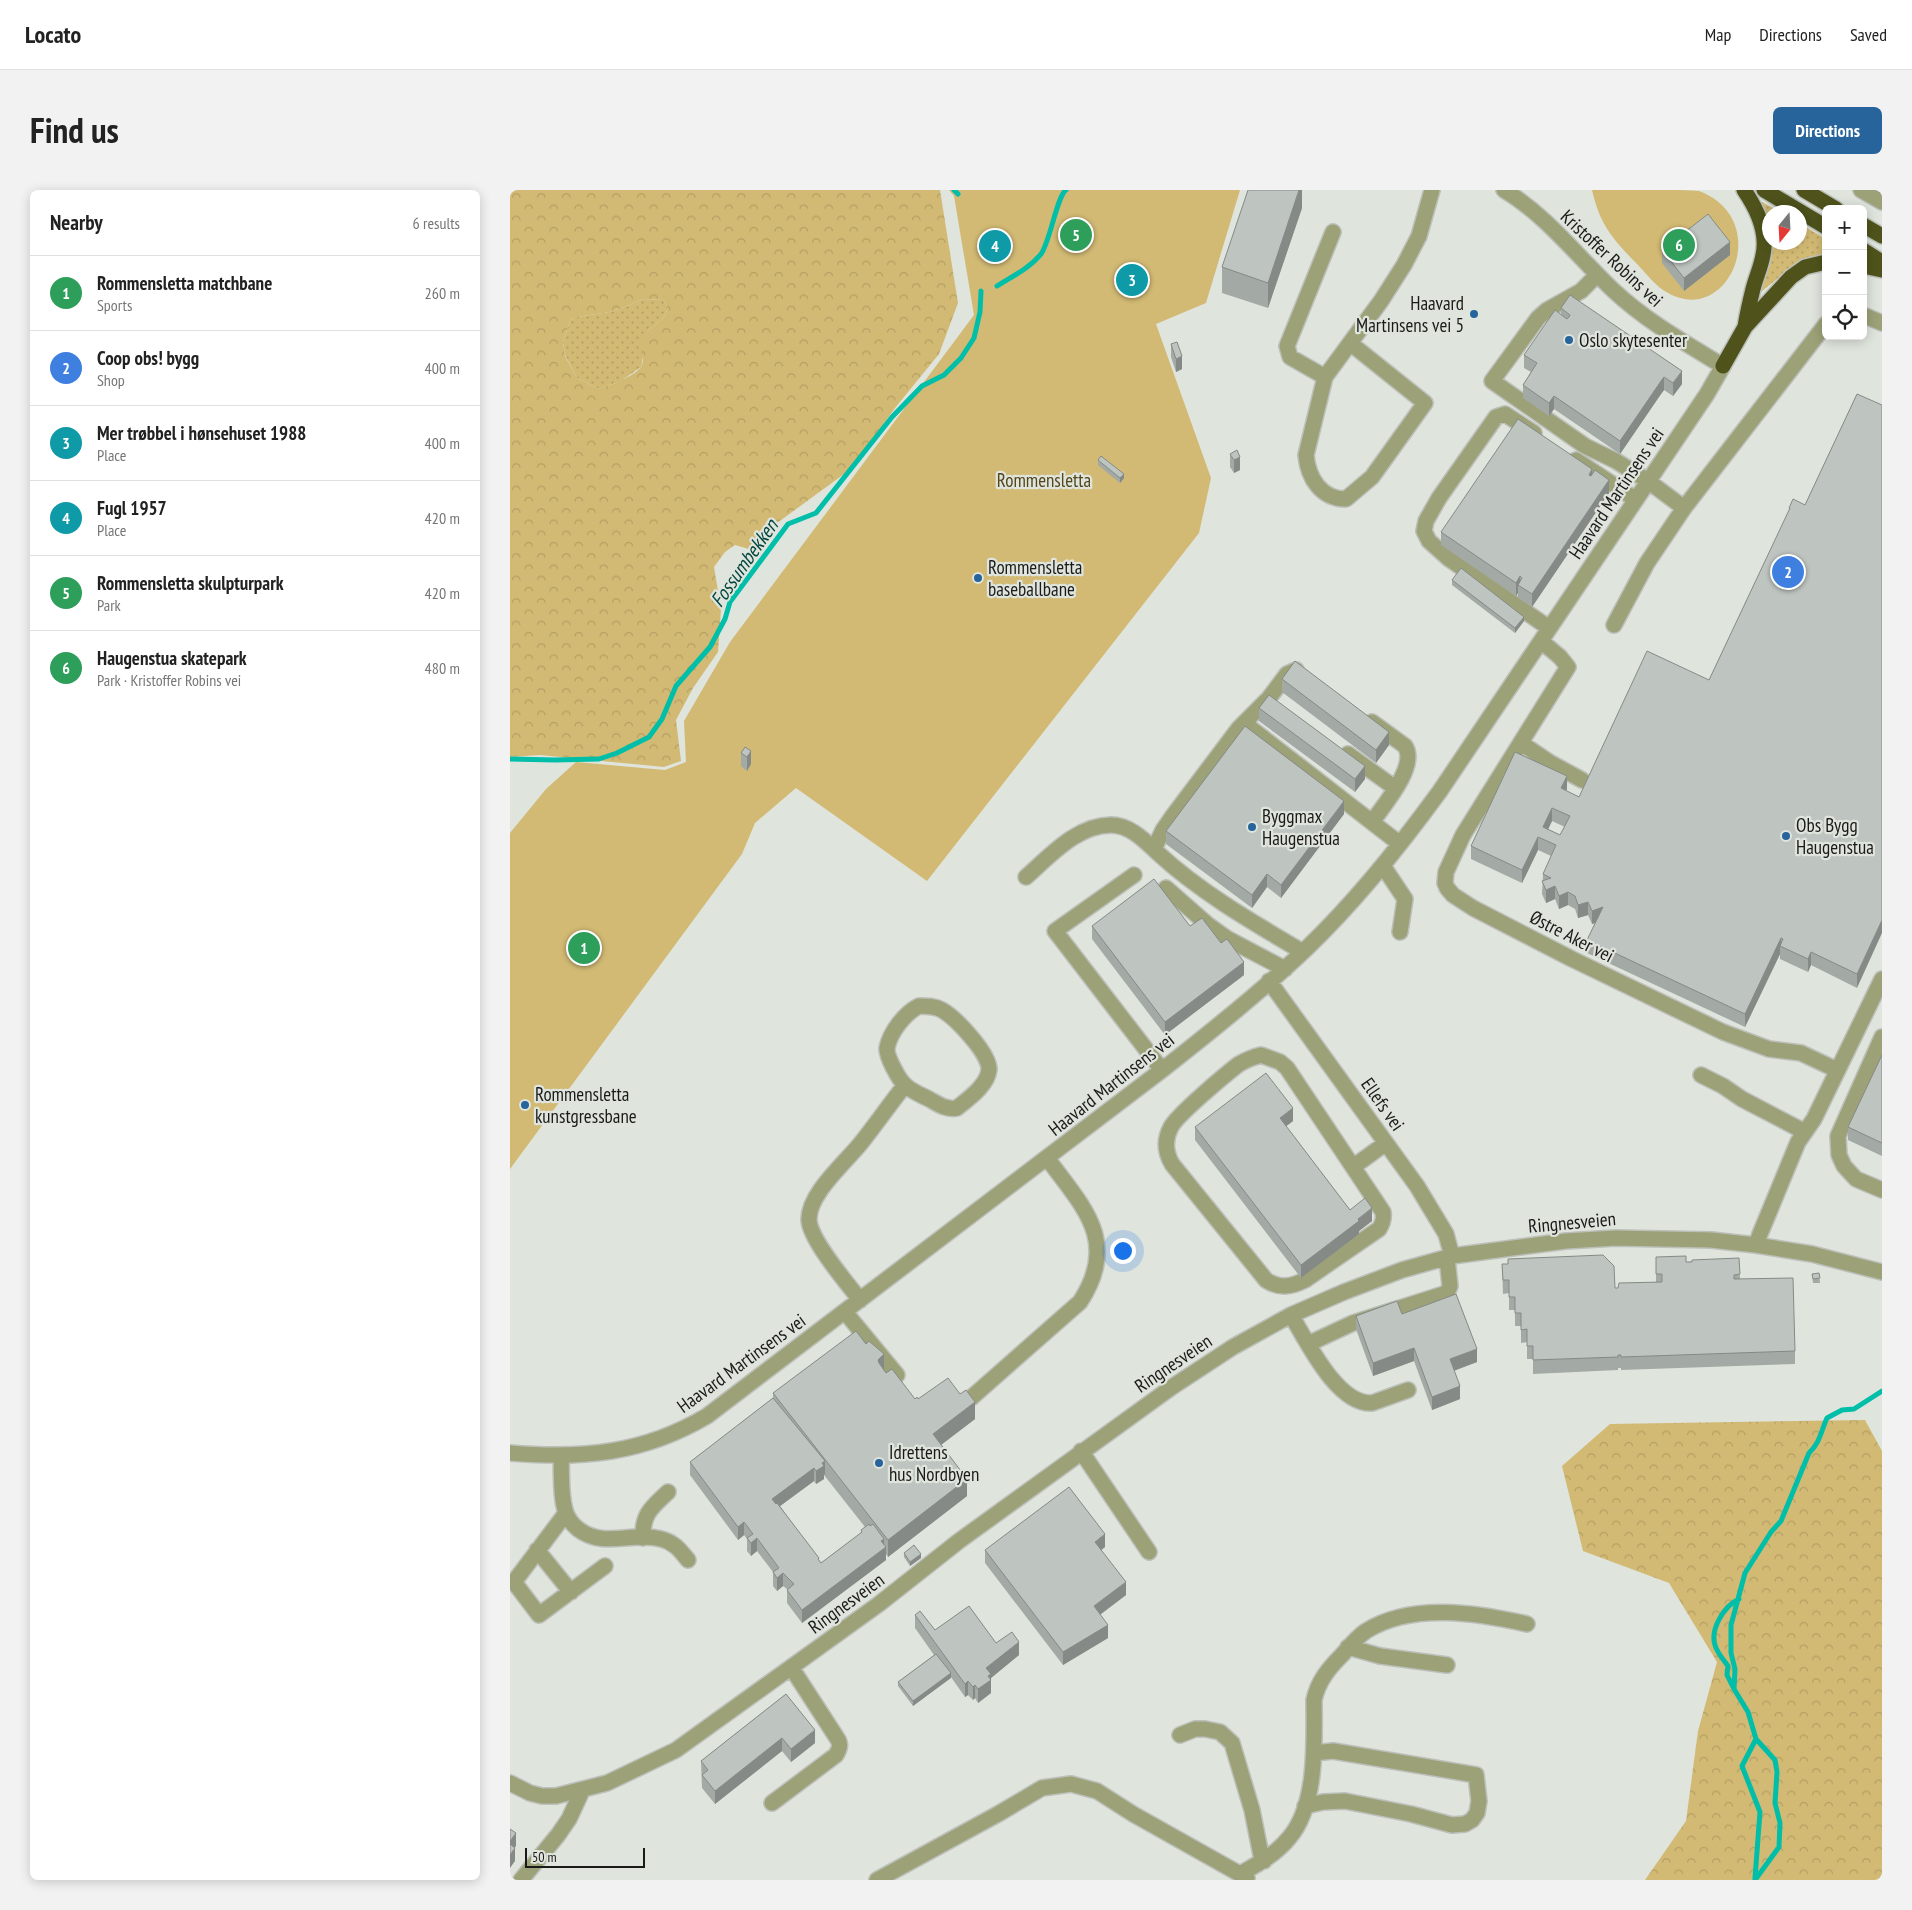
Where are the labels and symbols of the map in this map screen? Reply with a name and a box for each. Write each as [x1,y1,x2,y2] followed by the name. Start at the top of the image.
[1556,204,1668,312] street label: Kristoffer Robins vei
[1762,205,1807,250] north arrow
[1060,216,1092,254] pin: 5
[1663,226,1695,264] pin: 6
[979,227,1011,265] pin: 4
[1116,261,1148,299] pin: 3
[1356,291,1464,337] place label: Haavard Martinsens vei 5
[1468,308,1480,320] marker: Haavard Martinsens vei 5
[1579,328,1688,352] place label: Oslo skytesenter
[1563,334,1575,346] marker: Oslo skytesenter
[1563,423,1669,563] street label: Haavard Martinsens vei
[997,468,1091,492] park label: Rommensletta
[704,513,784,612] water label: Fossumbekken
[1772,553,1804,591] pin: 2
[988,555,1082,601] place label: Rommensletta baseballbane
[972,572,984,584] marker: Rommensletta baseballbane
[1262,804,1340,850] place label: Byggmax Haugenstua
[1796,813,1874,859] place label: Obs Bygg Haugenstua
[1246,821,1258,833] marker: Byggmax Haugenstua
[1780,830,1792,842] marker: Obs Bygg Haugenstua
[1526,905,1618,967] street label: Østre Aker vei
[568,929,600,967] pin: 1
[1043,1027,1179,1141] street label: Haavard Martinsens vei
[1356,1073,1410,1135] street label: Ellefs vei
[535,1082,637,1128] place label: Rommensletta kunstgressbane
[519,1099,531,1111] marker: Rommensletta kunstgressbane
[1527,1206,1617,1238] street label: Ringnesveien
[1110,1238,1136,1264] your location
[672,1308,810,1418] street label: Haavard Martinsens vei
[1130,1328,1216,1398] street label: Ringnesveien
[889,1440,979,1486] place label: Idrettens hus Nordbyen
[873,1457,885,1469] marker: Idrettens hus Nordbyen
[803,1567,889,1639] street label: Ringnesveien
[525,1845,645,1868] scale bar

